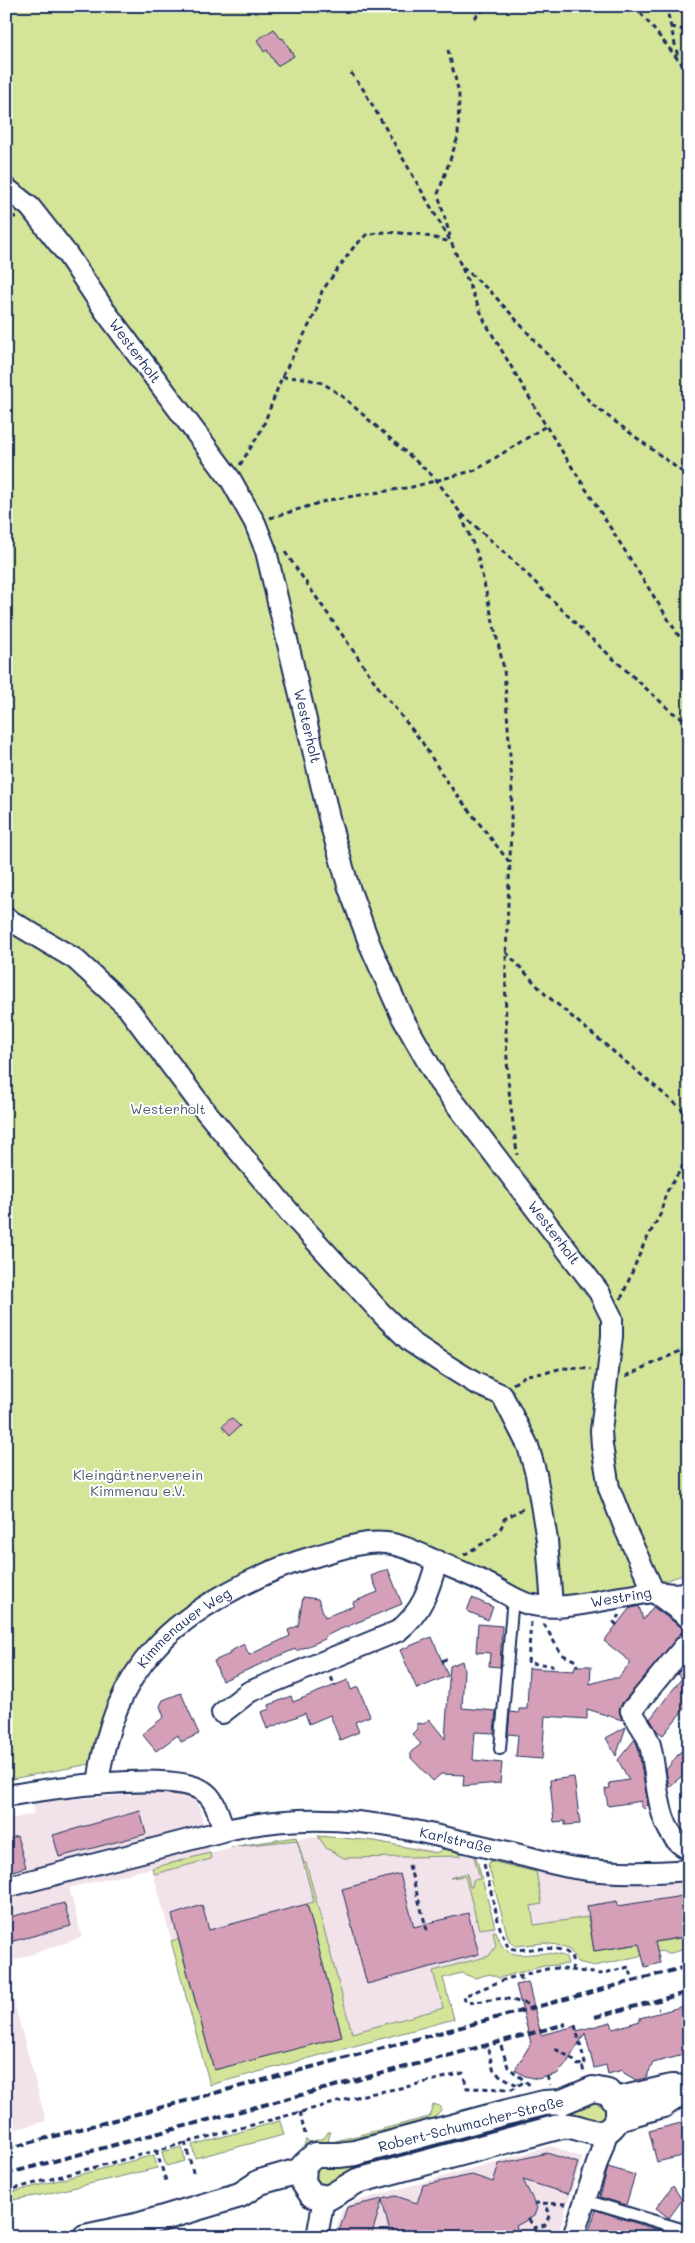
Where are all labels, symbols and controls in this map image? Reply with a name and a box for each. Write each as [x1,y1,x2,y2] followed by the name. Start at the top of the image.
[105,315,166,387] street label: Westerholt
[290,687,326,765] street label: Westerholt
[130,1099,206,1118] park label: Westerholt
[524,1197,585,1268] street label: Westerholt
[73,1465,203,1500] park label: Kleingärtnerverein Kimmenau e.V.
[589,1582,653,1611] street label: Westring
[132,1583,234,1672] street label: Kimmenauer Weg
[418,1822,494,1857] street label: Karlstraße
[376,2091,566,2156] street label: Robert-Schumacher-Straße

